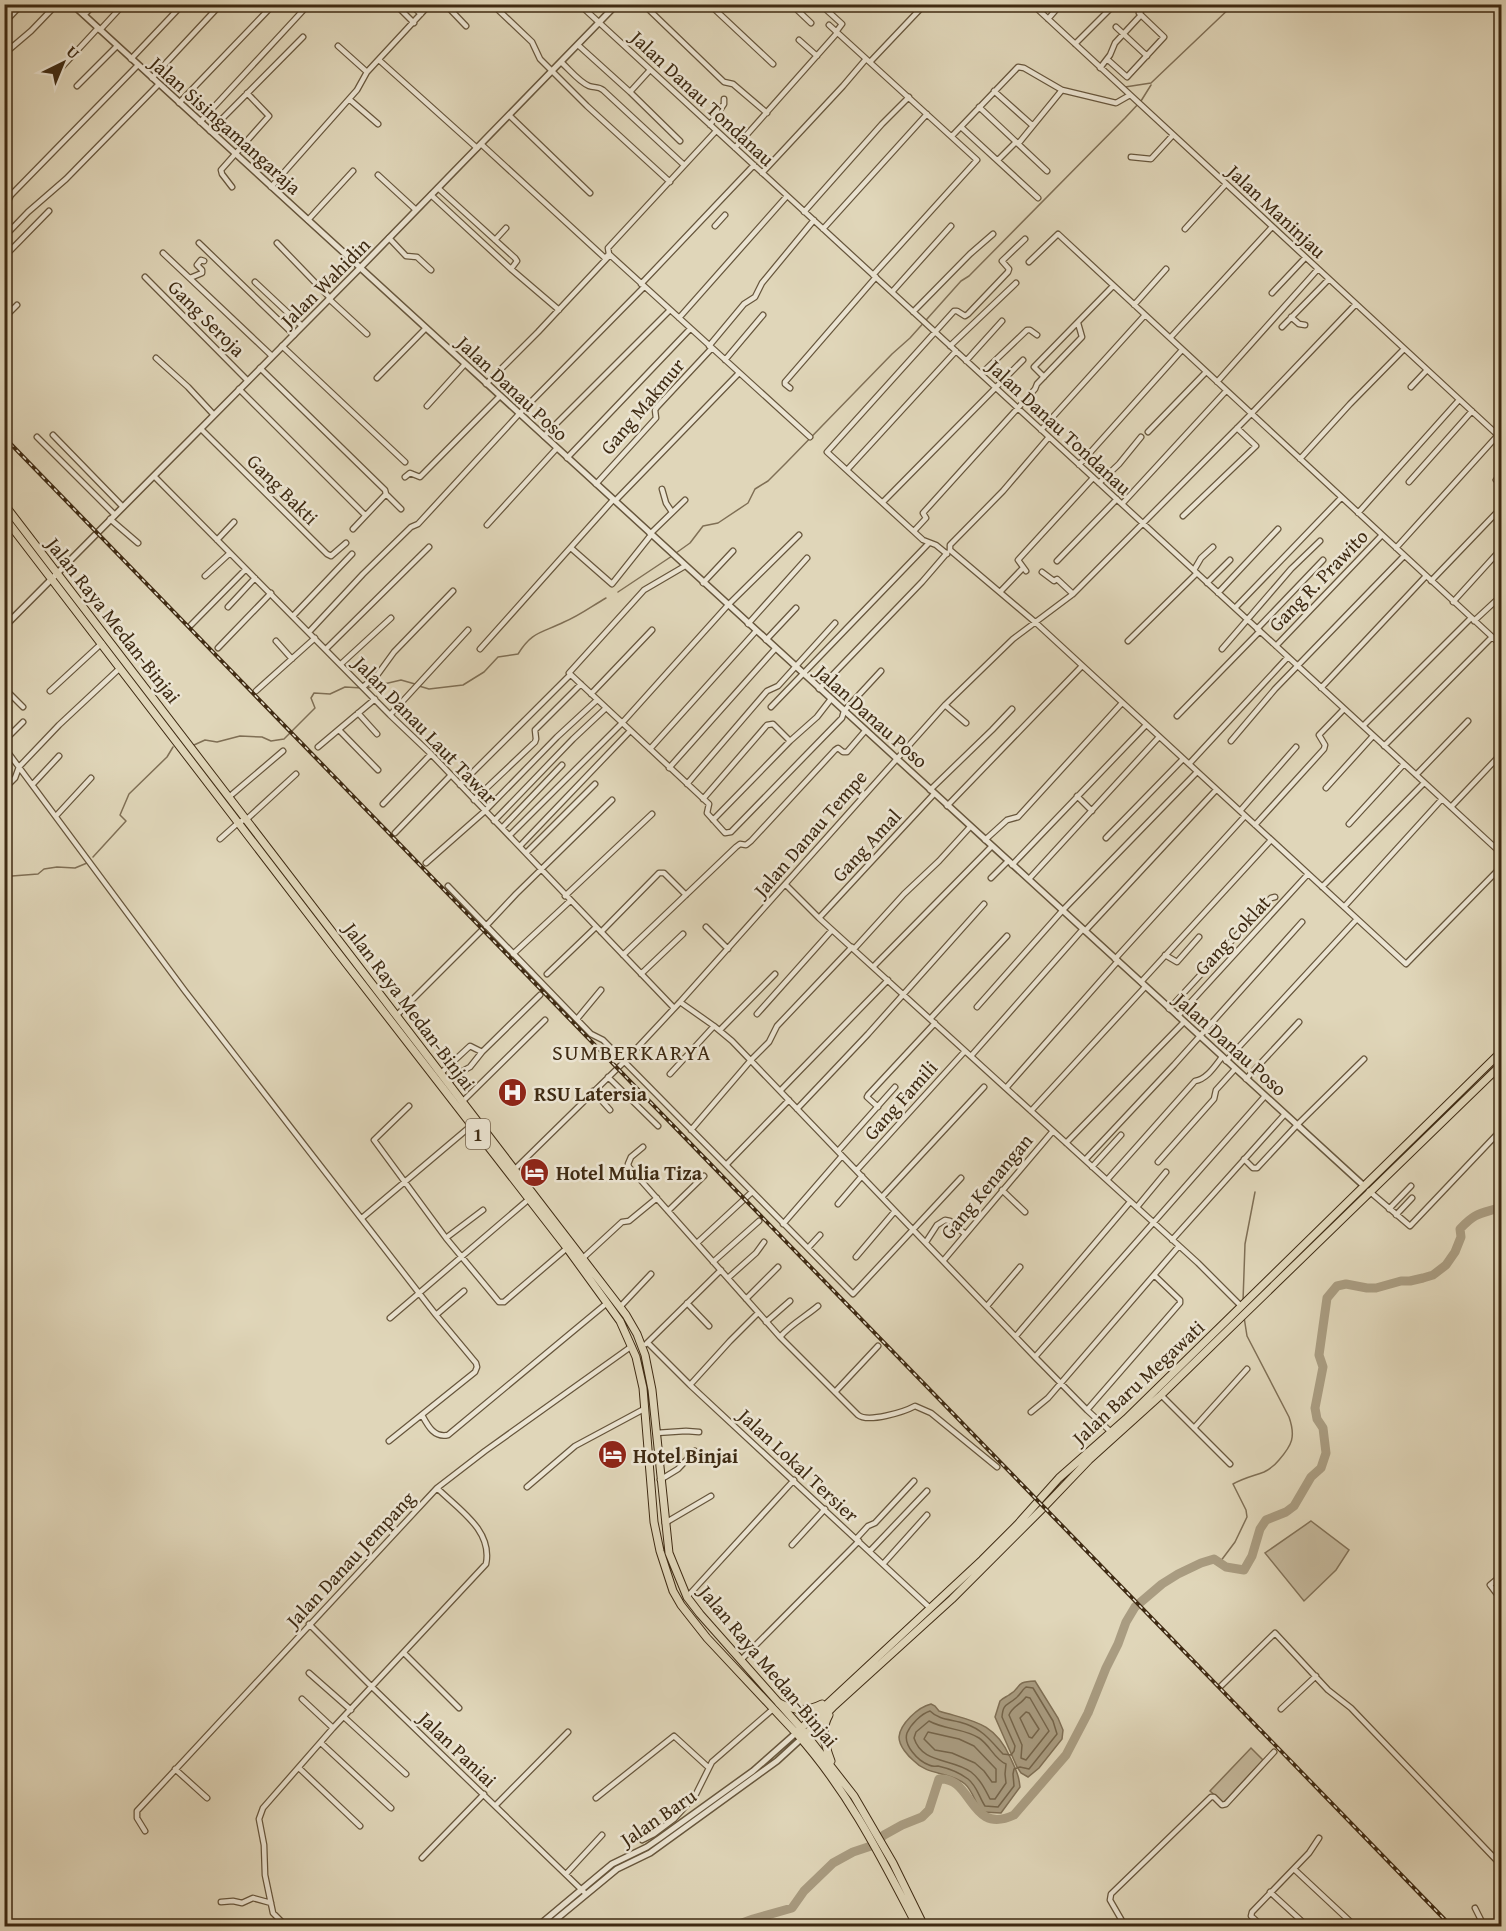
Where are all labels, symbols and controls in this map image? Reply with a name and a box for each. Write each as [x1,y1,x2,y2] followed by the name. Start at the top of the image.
[622,21,782,173] street label: Jalan Danau Tondanau
[33,33,93,93] north arrow
[61,40,86,65] text: U
[142,47,308,201] street label: Jalan Sisingamangaraja
[1219,155,1333,265] street label: Jalan Maninjau
[271,231,376,336] street label: Jalan Wahidin
[162,273,253,364] street label: Gang Seroja
[449,327,575,447] street label: Jalan Danau Poso
[979,350,1139,502] street label: Jalan Danau Tondanau
[593,351,691,461] street label: Gang Makmur
[241,447,326,532] street label: Gang Bakti
[1261,522,1375,638] street label: Gang R. Prawito
[38,528,188,709] street label: Jalan Raya Medan-Binjai
[345,647,505,811] street label: Jalan Danau Laut Tawar
[807,655,935,775] street label: Jalan Danau Poso
[745,763,874,905] street label: Jalan Danau Tempe
[825,802,908,888] street label: Gang Amal
[1187,888,1277,982] street label: Gang Coklat
[335,914,483,1096] street label: Jalan Raya Medan-Binjai
[1166,983,1294,1103] street label: Jalan Danau Poso
[552,1036,712,1068] district label: SUMBERKARYA
[856,1053,944,1146] street label: Gang Famili
[497,1077,529,1109] hospital icon: RSU Latersia
[534,1079,648,1108] place label: RSU Latersia
[466,1119,490,1149] road number: 1
[933,1127,1039,1245] street label: Gang Kenangan
[519,1156,551,1188] hotel icon: Hotel Mulia Tiza
[556,1158,703,1187] place label: Hotel Mulia Tiza
[1063,1313,1211,1453] street label: Jalan Baru Megawati
[730,1399,866,1529] street label: Jalan Lokal Tersier
[596,1439,628,1471] hotel icon: Hotel Binjai
[633,1441,738,1470] place label: Hotel Binjai
[277,1484,421,1636] street label: Jalan Danau Jempang
[691,1576,846,1754] street label: Jalan Raya Medan-Binjai
[410,1702,504,1794] street label: Jalan Paniai
[612,1781,702,1855] street label: Jalan Baru

